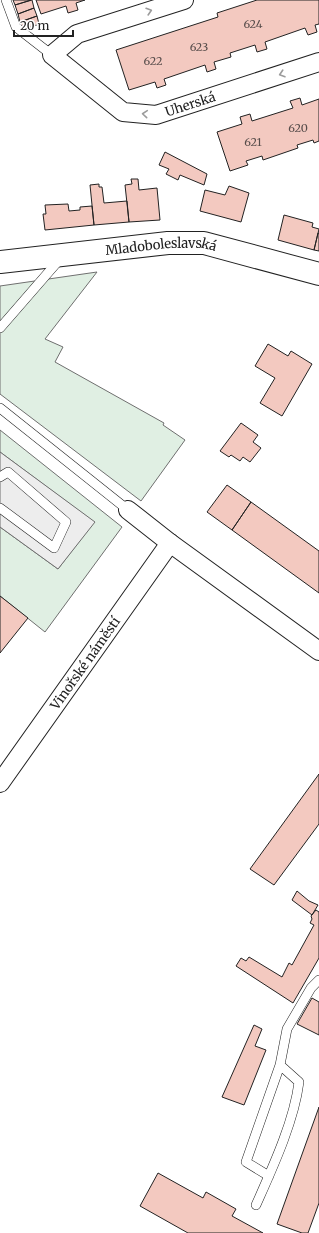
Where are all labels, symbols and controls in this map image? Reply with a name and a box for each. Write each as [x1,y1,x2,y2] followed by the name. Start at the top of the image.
[145,7,152,16] one-way arrow
[14,12,73,38] scale bar
[243,17,263,31] house number: 624
[20,18,49,33] text: 20 m
[190,40,208,54] house number: 623
[143,54,163,68] house number: 622
[279,69,286,78] one-way arrow
[163,88,218,120] street label: Uherská
[142,110,148,119] one-way arrow
[288,121,308,135] house number: 620
[244,135,262,149] house number: 621
[104,234,219,259] street label: Mladoboleslavská
[46,613,124,714] street label: Vinořské náměstí

